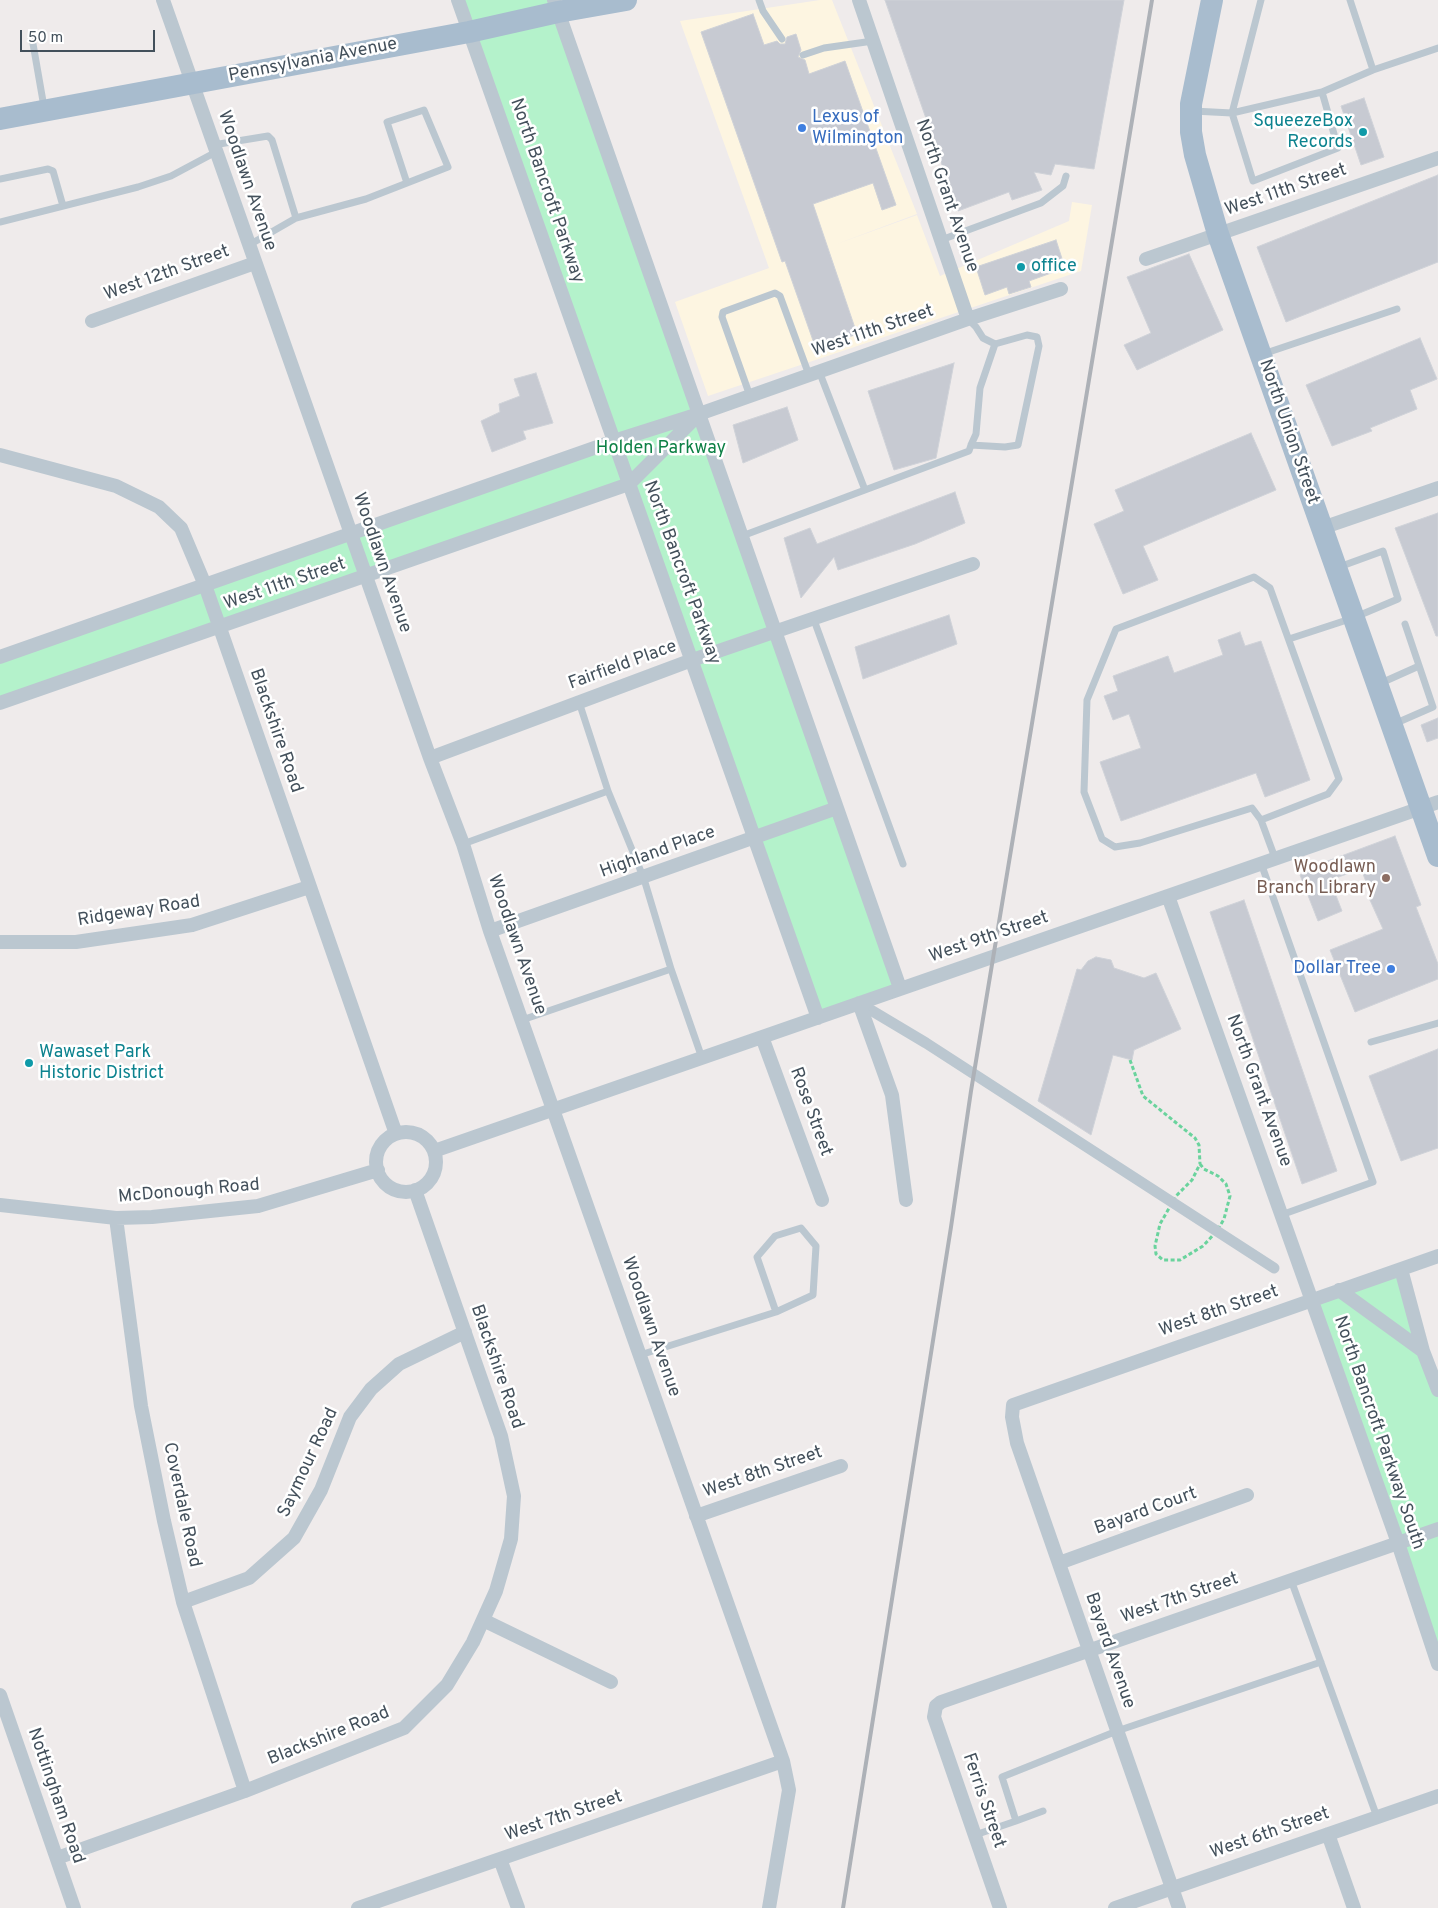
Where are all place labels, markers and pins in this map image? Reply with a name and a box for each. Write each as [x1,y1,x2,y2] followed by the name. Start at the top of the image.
[812,107,903,150] place label: Lexus of Wilmington
[1253,111,1353,154] place label: SqueezeBox Records
[796,122,808,134] marker: Lexus of Wilmington
[1357,126,1369,138] marker: SqueezeBox Records
[1031,256,1077,278] place label: office
[1015,261,1027,273] marker: office
[1256,857,1376,900] place label: Woodlawn Branch Library
[1380,872,1392,884] marker: Woodlawn Branch Library
[1293,958,1381,980] place label: Dollar Tree
[1385,963,1397,975] marker: Dollar Tree
[39,1042,164,1084] place label: Wawaset Park Historic District
[23,1057,35,1069] marker: Wawaset Park Historic District

